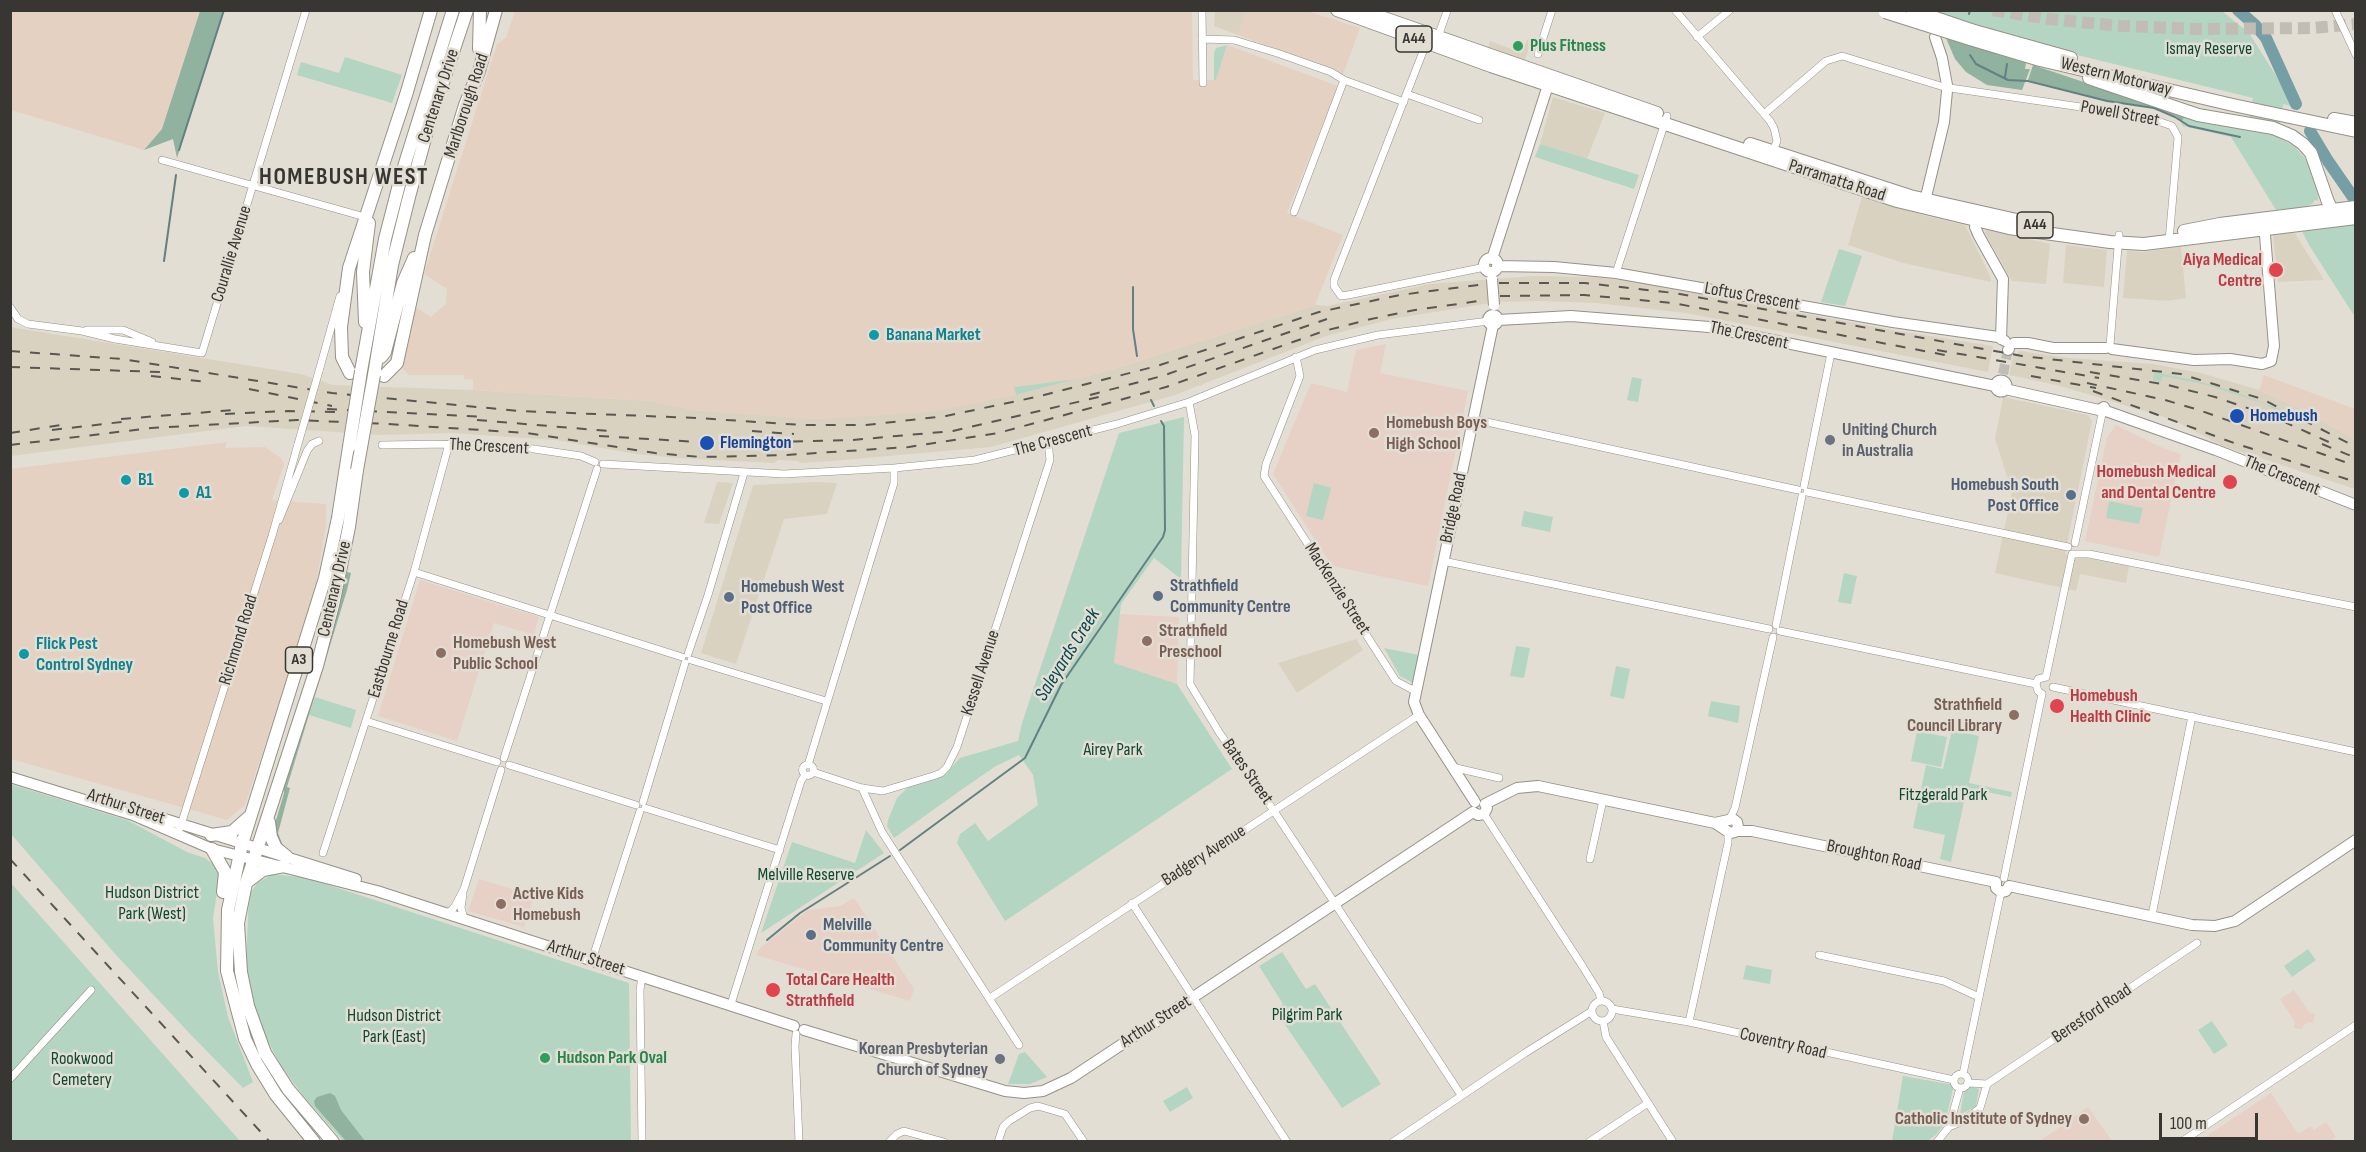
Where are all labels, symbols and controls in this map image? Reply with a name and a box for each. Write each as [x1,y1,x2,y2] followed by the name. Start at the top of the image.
[1396,26,1432,52] road number: A44
[1530,35,1606,57] place label: Plus Fitness
[2166,38,2252,60] park label: Ismay Reserve
[1511,39,1525,53] marker: Plus Fitness
[414,46,464,146] street label: Centenary Drive
[440,51,494,161] street label: Marlborough Road
[2058,53,2174,101] street label: Western Motorway
[2079,96,2161,132] street label: Powell Street
[1786,155,1888,207] street label: Parramatta Road
[259,164,429,192] district label: HOMEBUSH WEST
[207,203,257,305] street label: Courallie Avenue
[2017,212,2053,238] road number: A44
[2183,249,2262,292] place label: Aiya Medical Centre
[2267,261,2285,279] marker: Aiya Medical Centre
[1703,278,1801,316] street label: Loftus Crescent
[1708,317,1790,355] street label: The Crescent
[886,324,981,346] place label: Banana Market
[867,328,881,342] marker: Banana Market
[2250,405,2318,427] place label: Homebush
[2228,407,2246,425] marker: Homebush
[1386,412,1487,454] place label: Homebush Boys High School
[1842,419,1937,462] place label: Uniting Church in Australia
[1012,420,1094,462] street label: The Crescent
[1367,426,1381,440] marker: Homebush Boys High School
[720,432,792,454] place label: Flemington
[1823,433,1837,447] marker: Uniting Church in Australia
[449,434,529,460] street label: The Crescent
[698,434,716,452] marker: Flemington
[2241,451,2323,501] street label: The Crescent
[2097,461,2216,504] place label: Homebush Medical and Dental Centre
[138,469,154,491] place label: B1
[1436,471,1472,545] street label: Bridge Road
[119,473,133,487] marker: B1
[2221,473,2239,491] marker: Homebush Medical and Dental Centre
[1951,474,2059,516] place label: Homebush South Post Office
[196,482,212,504] place label: A1
[177,486,191,500] marker: A1
[2064,488,2078,502] marker: Homebush South Post Office
[314,539,356,639] street label: Centenary Drive
[1299,539,1375,639] street label: MacKenzie Street
[1170,575,1291,618] place label: Strathfield Community Centre
[741,576,844,618] place label: Homebush West Post Office
[1151,589,1165,603] marker: Strathfield Community Centre
[722,590,736,604] marker: Homebush West Post Office
[215,592,263,688] street label: Richmond Road
[364,597,414,701] street label: Eastbourne Road
[1030,604,1106,706] water label: Saleyards Creek
[1159,620,1227,662] place label: Strathfield Preschool
[957,628,1005,718] street label: Kessell Avenue
[453,632,556,674] place label: Homebush West Public School
[36,633,133,676] place label: Flick Pest Control Sydney
[1140,634,1154,648] marker: Strathfield Preschool
[434,646,448,660] marker: Homebush West Public School
[17,647,31,661] marker: Flick Pest Control Sydney
[286,647,312,673] road number: A3
[2070,685,2151,728] place label: Homebush Health Clinic
[1907,694,2002,736] place label: Strathfield Council Library
[2048,697,2066,715] marker: Homebush Health Clinic
[2007,708,2021,722] marker: Strathfield Council Library
[1217,735,1277,809] street label: Bates Street
[1083,739,1143,761] park label: Airey Park
[85,784,167,830] street label: Arthur Street
[1899,784,1987,806] park label: Fitzgerald Park
[1158,821,1250,891] street label: Badgery Avenue
[1825,835,1923,877] street label: Broughton Road
[758,864,854,886] park label: Melville Reserve
[105,882,199,924] park label: Hudson District Park (West)
[513,883,584,926] place label: Active Kids Homebush
[494,897,508,911] marker: Active Kids Homebush
[823,914,944,956] place label: Melville Community Centre
[804,928,818,942] marker: Melville Community Centre
[545,935,627,981] street label: Arthur Street
[786,969,895,1012] place label: Total Care Health Strathfield
[2048,980,2136,1048] street label: Beresford Road
[764,981,782,999] marker: Total Care Health Strathfield
[1117,991,1195,1053] street label: Arthur Street
[1272,1004,1342,1026] park label: Pilgrim Park
[347,1005,441,1048] park label: Hudson District Park (East)
[1738,1024,1828,1064] street label: Coventry Road
[859,1038,988,1080] place label: Korean Presbyterian Church of Sydney
[557,1047,667,1069] place label: Hudson Park Oval
[51,1048,113,1090] park label: Rookwood Cemetery
[538,1051,552,1065] marker: Hudson Park Oval
[993,1052,1007,1066] marker: Korean Presbyterian Church of Sydney
[2162,1101,2261,1139] scale bar
[1895,1108,2072,1130] place label: Catholic Institute of Sydney
[2077,1112,2091,1126] marker: Catholic Institute of Sydney
[2170,1113,2207,1134] text: 100 m

